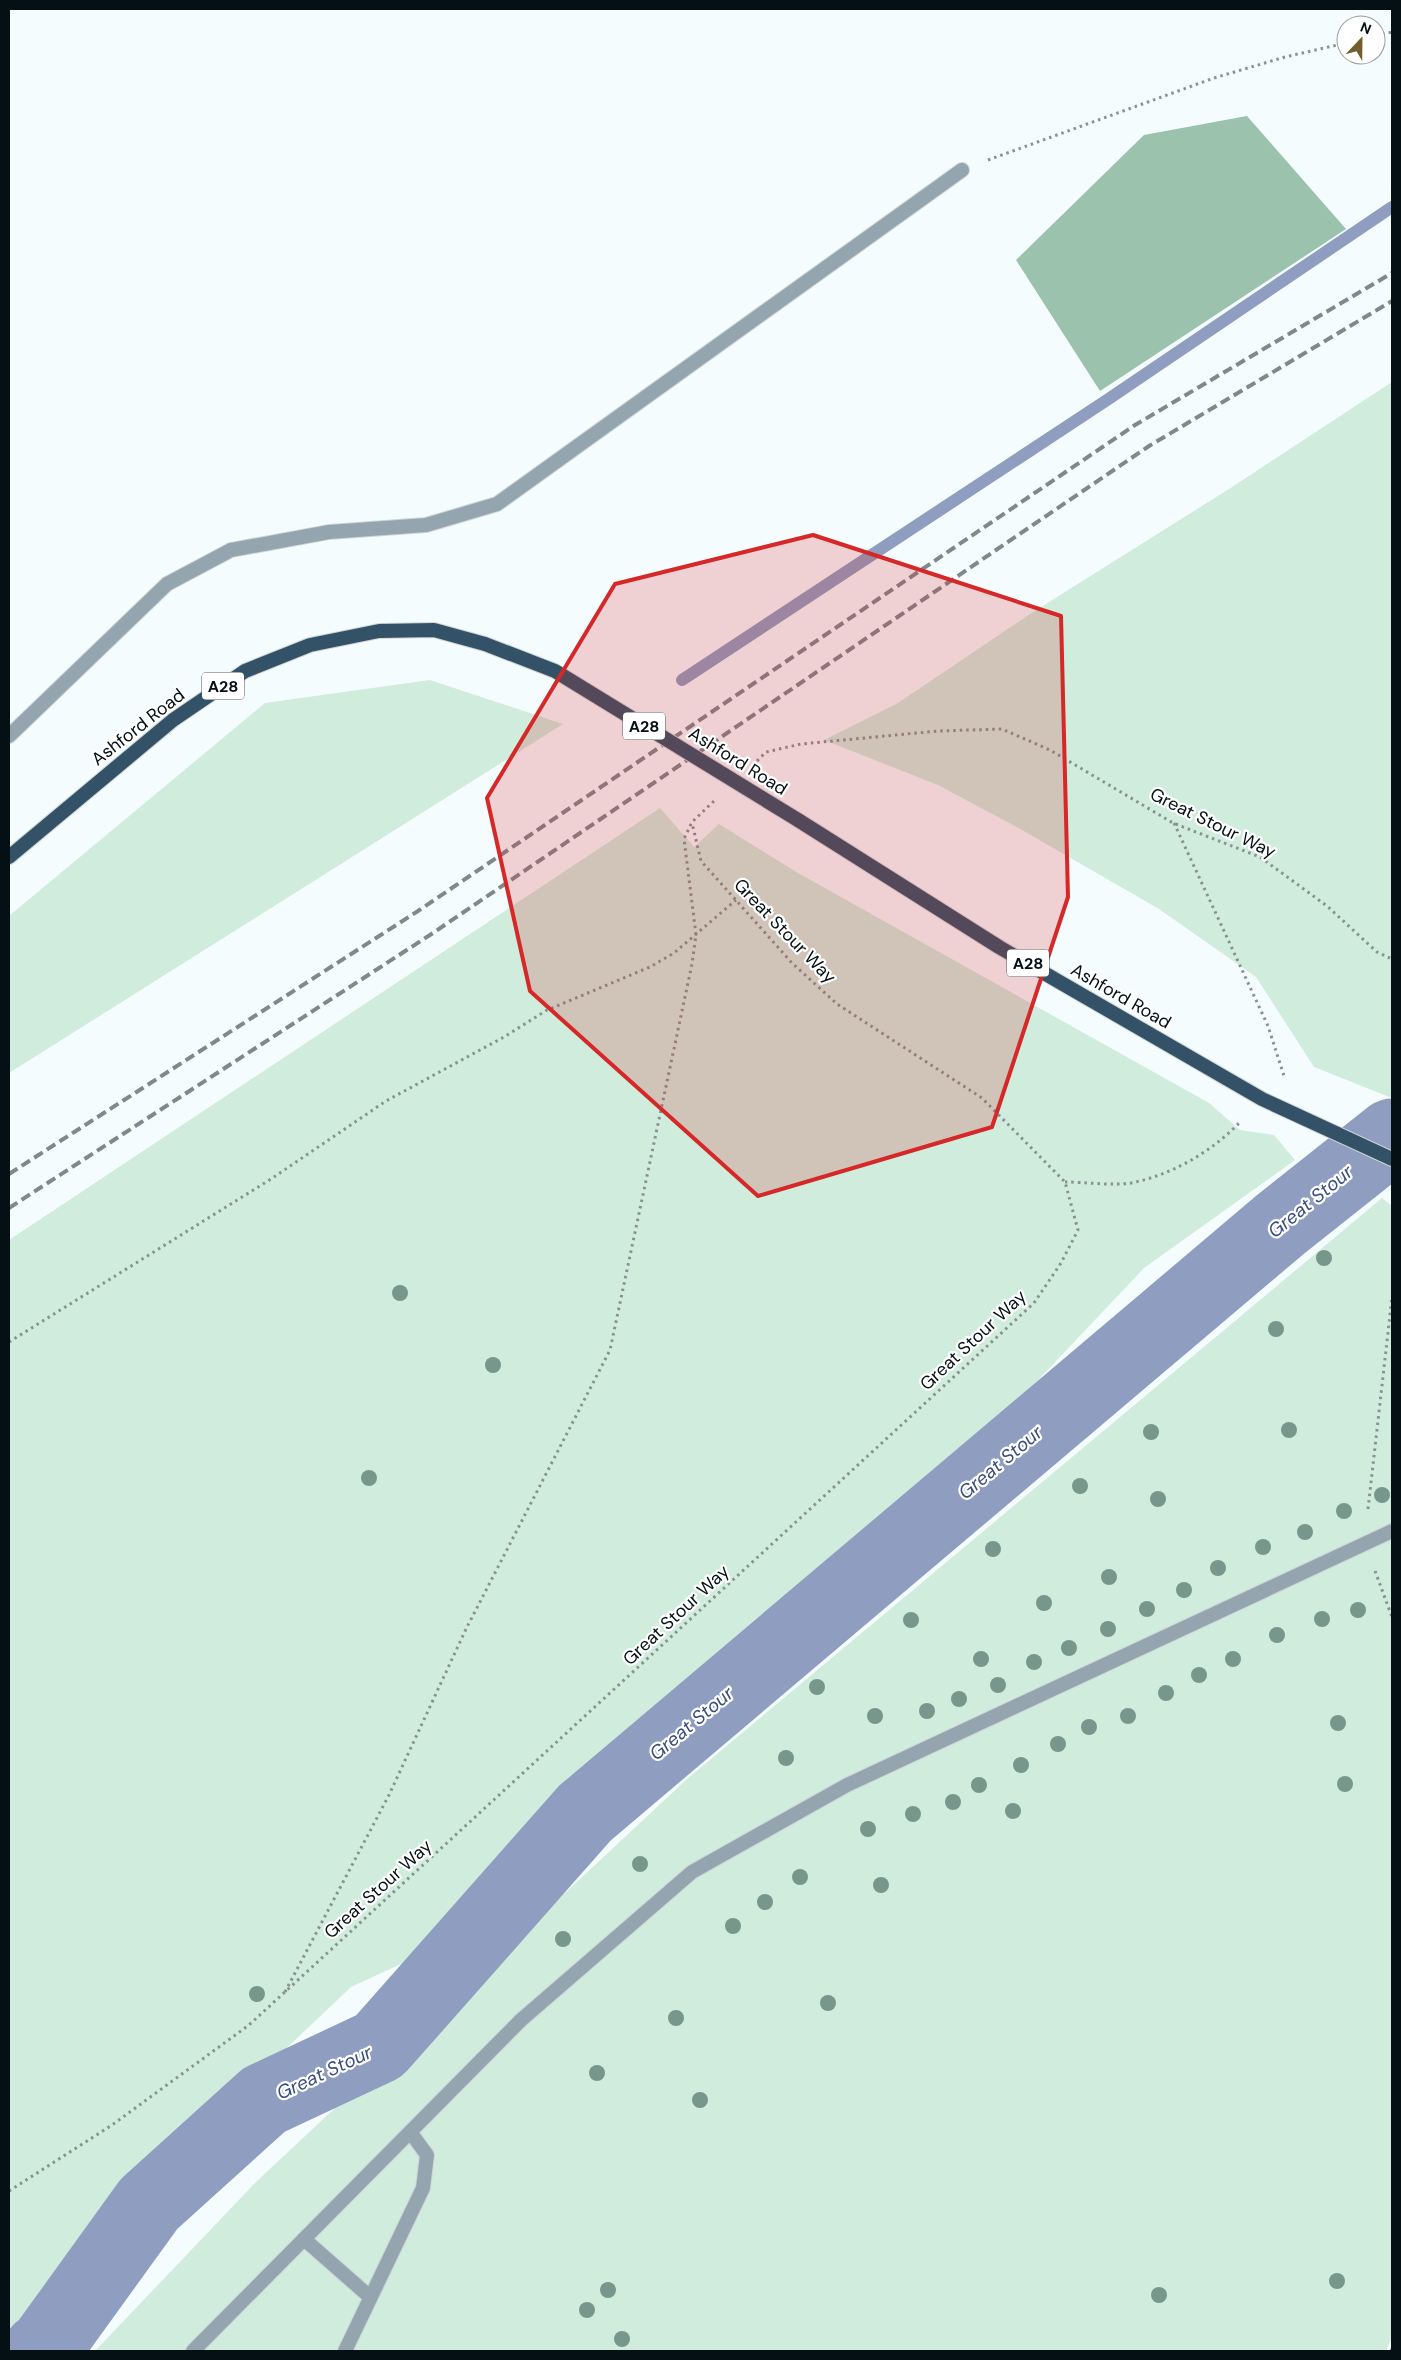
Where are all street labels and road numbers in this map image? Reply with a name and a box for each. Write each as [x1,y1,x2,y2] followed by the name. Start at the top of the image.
[202,672,244,699] road number: A28
[86,683,190,771] street label: Ashford Road
[623,712,665,739] road number: A28
[684,721,792,801] street label: Ashford Road
[1146,782,1280,864] street label: Great Stour Way
[729,873,841,989] street label: Great Stour Way
[1007,950,1049,976] road number: A28
[1066,958,1176,1034] street label: Ashford Road
[915,1284,1031,1396] street label: Great Stour Way
[618,1559,734,1671] street label: Great Stour Way
[319,1834,437,1944] street label: Great Stour Way

